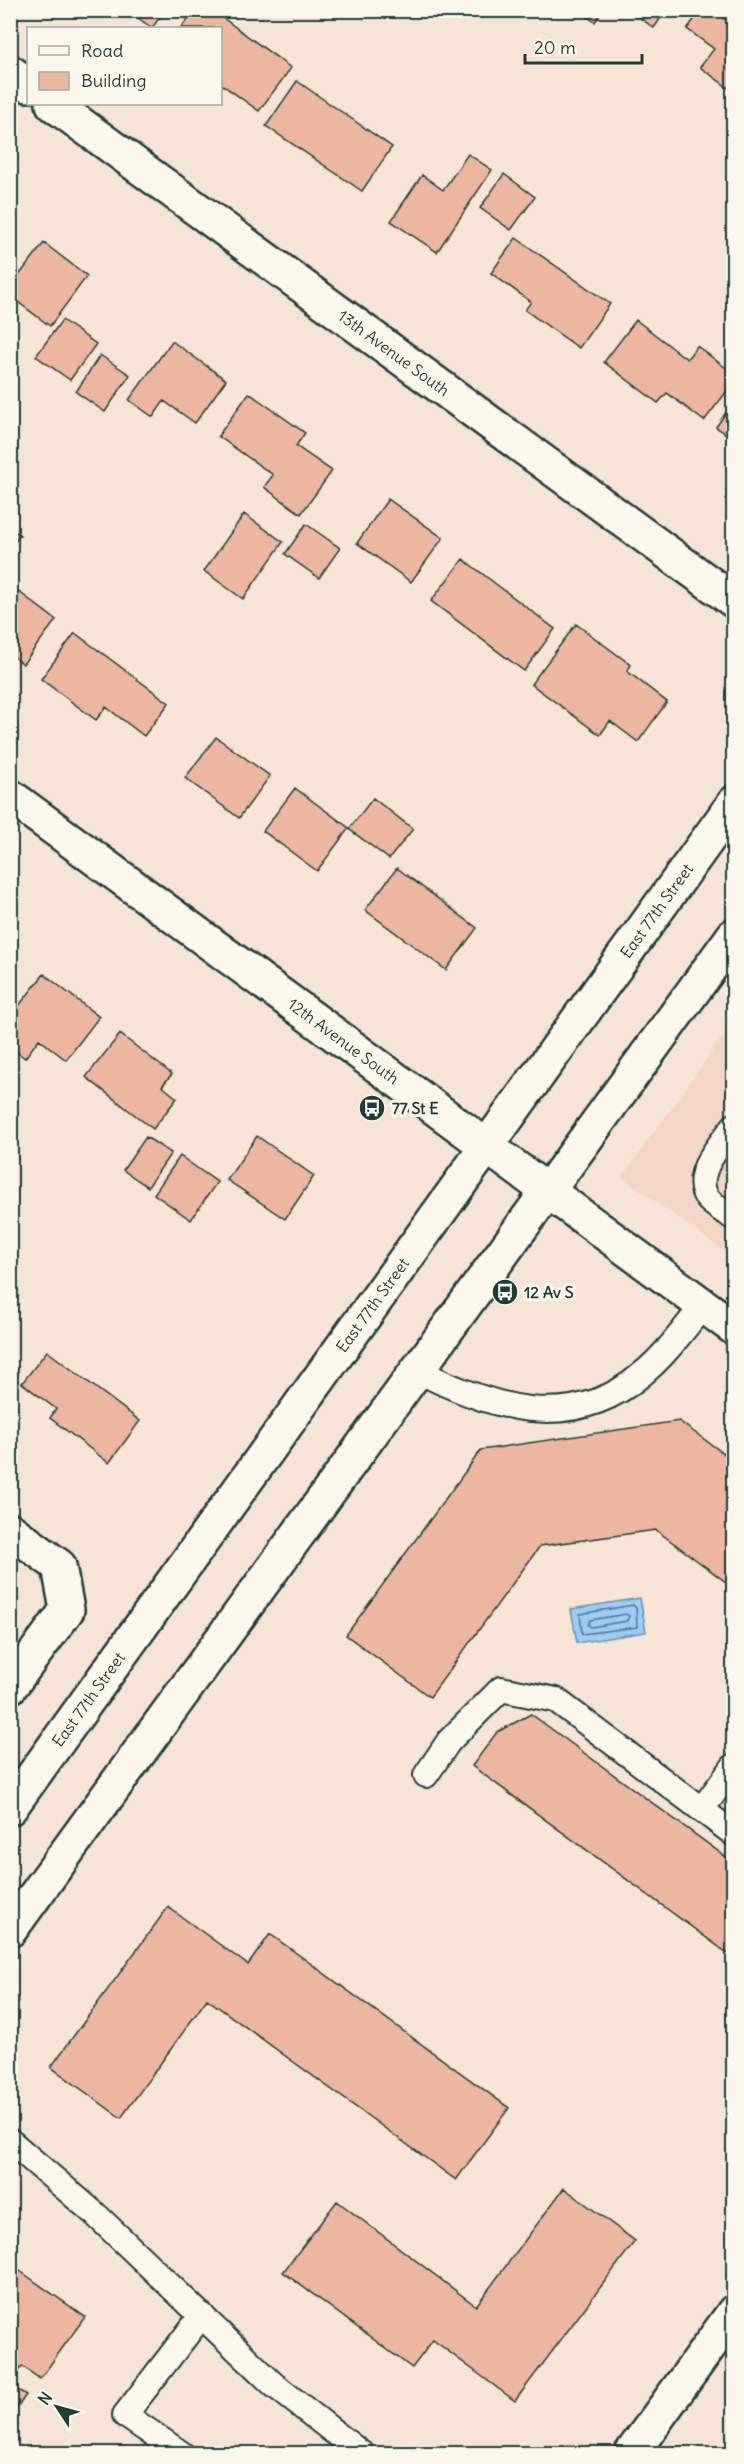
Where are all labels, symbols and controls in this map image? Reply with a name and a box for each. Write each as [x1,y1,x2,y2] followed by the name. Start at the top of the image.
[27,27,222,105] legend
[525,27,642,65] scale bar
[534,36,576,59] text: 20 m
[81,39,124,62] text: Road
[81,69,146,92] text: Building
[334,305,454,400] street label: 13th Avenue South
[616,859,698,962] street label: East 77th Street
[284,994,403,1089] street label: 12th Avenue South
[357,1093,387,1123] bus stop icon: 77 St E
[392,1098,439,1118] place label: 77 St E
[332,1253,414,1356] street label: East 77th Street
[490,1277,520,1307] bus stop icon: 12 Av S
[524,1282,574,1302] place label: 12 Av S
[48,1648,129,1750] street label: East 77th Street
[27,2377,87,2437] north arrow
[34,2388,56,2409] text: N

